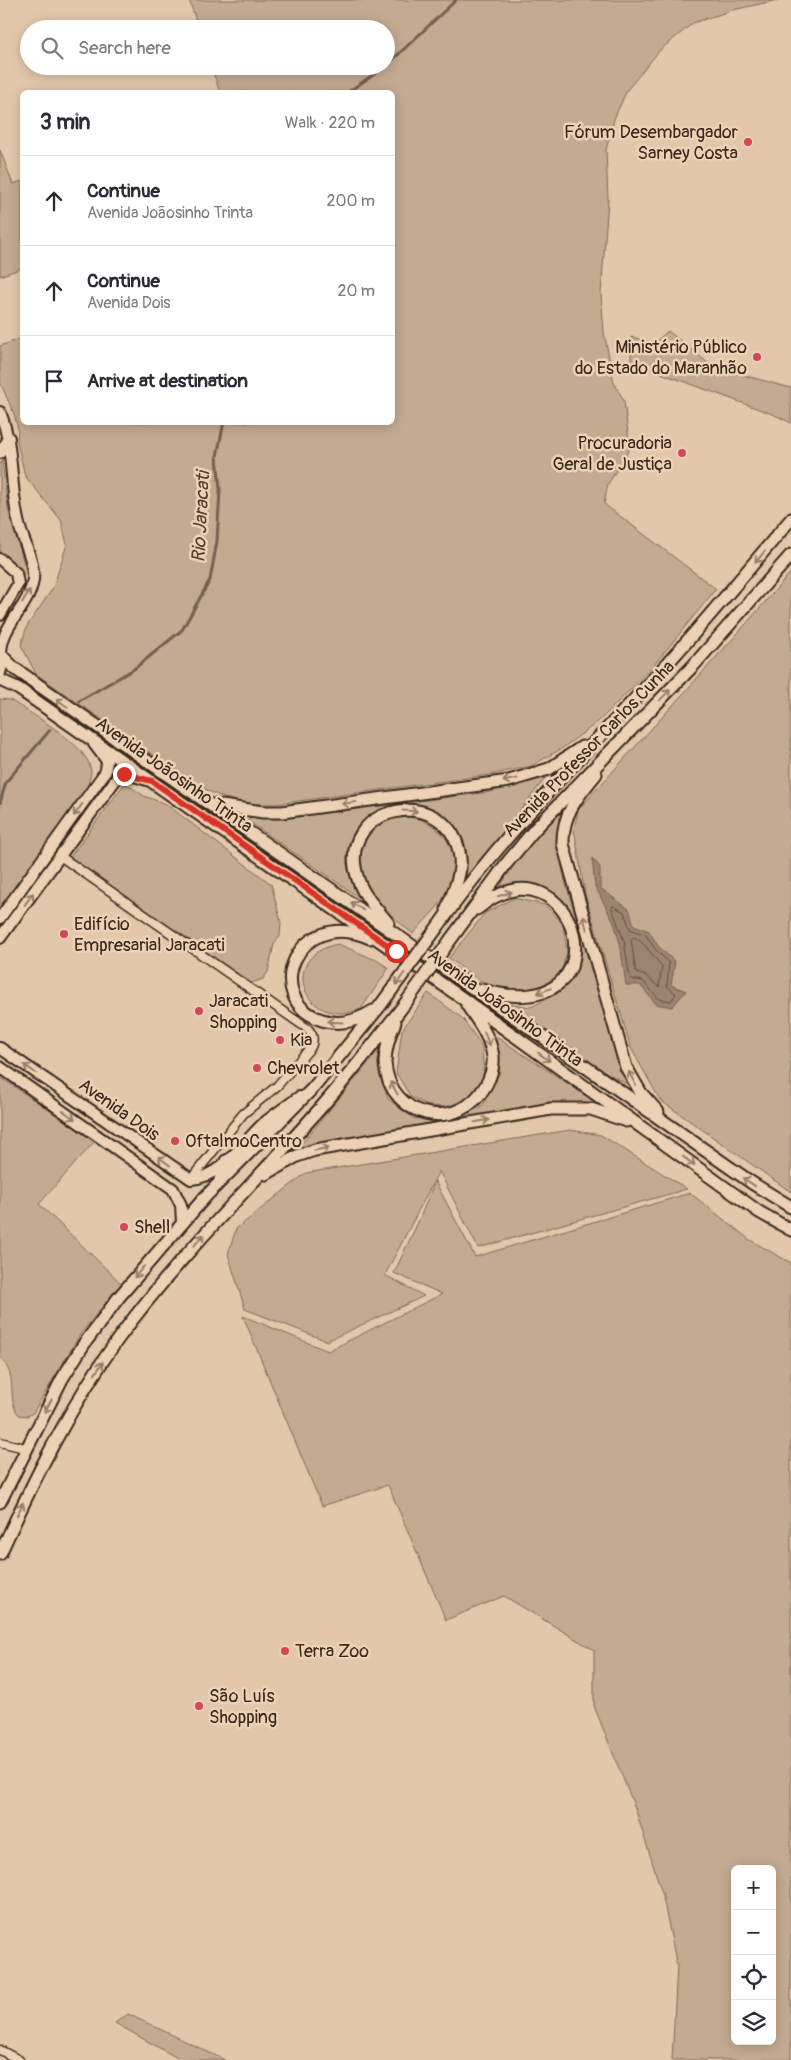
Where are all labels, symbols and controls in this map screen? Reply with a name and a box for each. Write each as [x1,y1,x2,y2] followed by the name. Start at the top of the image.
[20,20,395,75] search box
[38,34,66,62] icon: search
[78,36,171,60] text: Search here
[40,109,90,136] text: 3 min
[285,113,375,133] text: Walk · 220 m
[564,121,739,165] place label: Fórum Desembargador Sarney Costa
[742,136,754,148] marker: Fórum Desembargador Sarney Costa
[87,179,160,203] text: Continue
[40,187,68,215] icon: ahead
[327,191,375,211] text: 200 m
[87,203,253,223] text: Avenida Joãosinho Trinta
[87,269,160,293] text: Continue
[40,277,68,305] icon: ahead
[337,281,375,301] text: 20 m
[87,293,170,313] text: Avenida Dois
[575,336,747,380] place label: Ministério Público do Estado do Maranhão
[751,351,763,363] marker: Ministério Público do Estado do Maranhão
[40,367,68,395] icon: arrive
[87,369,248,393] text: Arrive at destination
[553,432,672,476] place label: Procuradoria Geral de Justiça
[676,447,688,459] marker: Procuradoria Geral de Justiça
[187,468,216,563] water label: Rio Jaracati
[754,550,765,563] one-way arrow
[21,589,31,604] one-way arrow
[498,656,680,842] street label: Avenida Professor Carlos Cunha
[659,689,671,701] one-way arrow
[55,698,69,708] one-way arrow
[91,712,257,838] street label: Avenida Joãosinho Trinta
[113,763,136,786] route end
[503,776,519,786] one-way arrow
[342,798,358,808] one-way arrow
[73,803,83,817] one-way arrow
[401,806,417,815] one-way arrow
[496,888,512,898] one-way arrow
[23,893,34,906] one-way arrow
[350,901,364,911] one-way arrow
[74,913,225,957] place label: Edifício Empresarial Jaracati
[580,915,589,931] one-way arrow
[58,928,70,940] marker: Edifício Empresarial Jaracati
[385,940,408,963] route start
[423,944,587,1072] street label: Avenida Joãosinho Trinta
[395,972,405,986] one-way arrow
[537,987,552,997] one-way arrow
[209,990,277,1034] place label: Jaracati Shopping
[193,1005,205,1017] marker: Jaracati Shopping
[328,1018,344,1027] one-way arrow
[290,1029,312,1052] place label: Kia
[483,1031,493,1046] one-way arrow
[274,1034,286,1046] marker: Kia
[537,1052,551,1062] one-way arrow
[267,1057,340,1080] place label: Chevrolet
[251,1062,263,1074] marker: Chevrolet
[23,1064,37,1074] one-way arrow
[627,1071,636,1086] one-way arrow
[74,1074,164,1146] street label: Avenida Dois
[389,1081,399,1096] one-way arrow
[61,1110,75,1120] one-way arrow
[473,1115,489,1125] one-way arrow
[185,1130,302,1153] place label: OftalmoCentro
[169,1135,181,1147] marker: OftalmoCentro
[313,1143,329,1153] one-way arrow
[157,1156,171,1166] one-way arrow
[682,1156,696,1166] one-way arrow
[743,1176,757,1186] one-way arrow
[134,1216,170,1239] place label: Shell
[118,1221,130,1233] marker: Shell
[194,1233,205,1246] one-way arrow
[134,1266,145,1279] one-way arrow
[95,1361,105,1375] one-way arrow
[43,1398,52,1413] one-way arrow
[16,1502,26,1517] one-way arrow
[295,1640,369,1663] place label: Terra Zoo
[279,1645,291,1657] marker: Terra Zoo
[209,1685,277,1729] place label: São Luís Shopping
[193,1700,205,1712] marker: São Luís Shopping
[731,1865,776,2045] map controls
[731,1865,776,1910] button: +
[731,1910,776,1955] button: −
[731,1955,776,2000] button: locate
[731,2000,776,2045] button: layers

